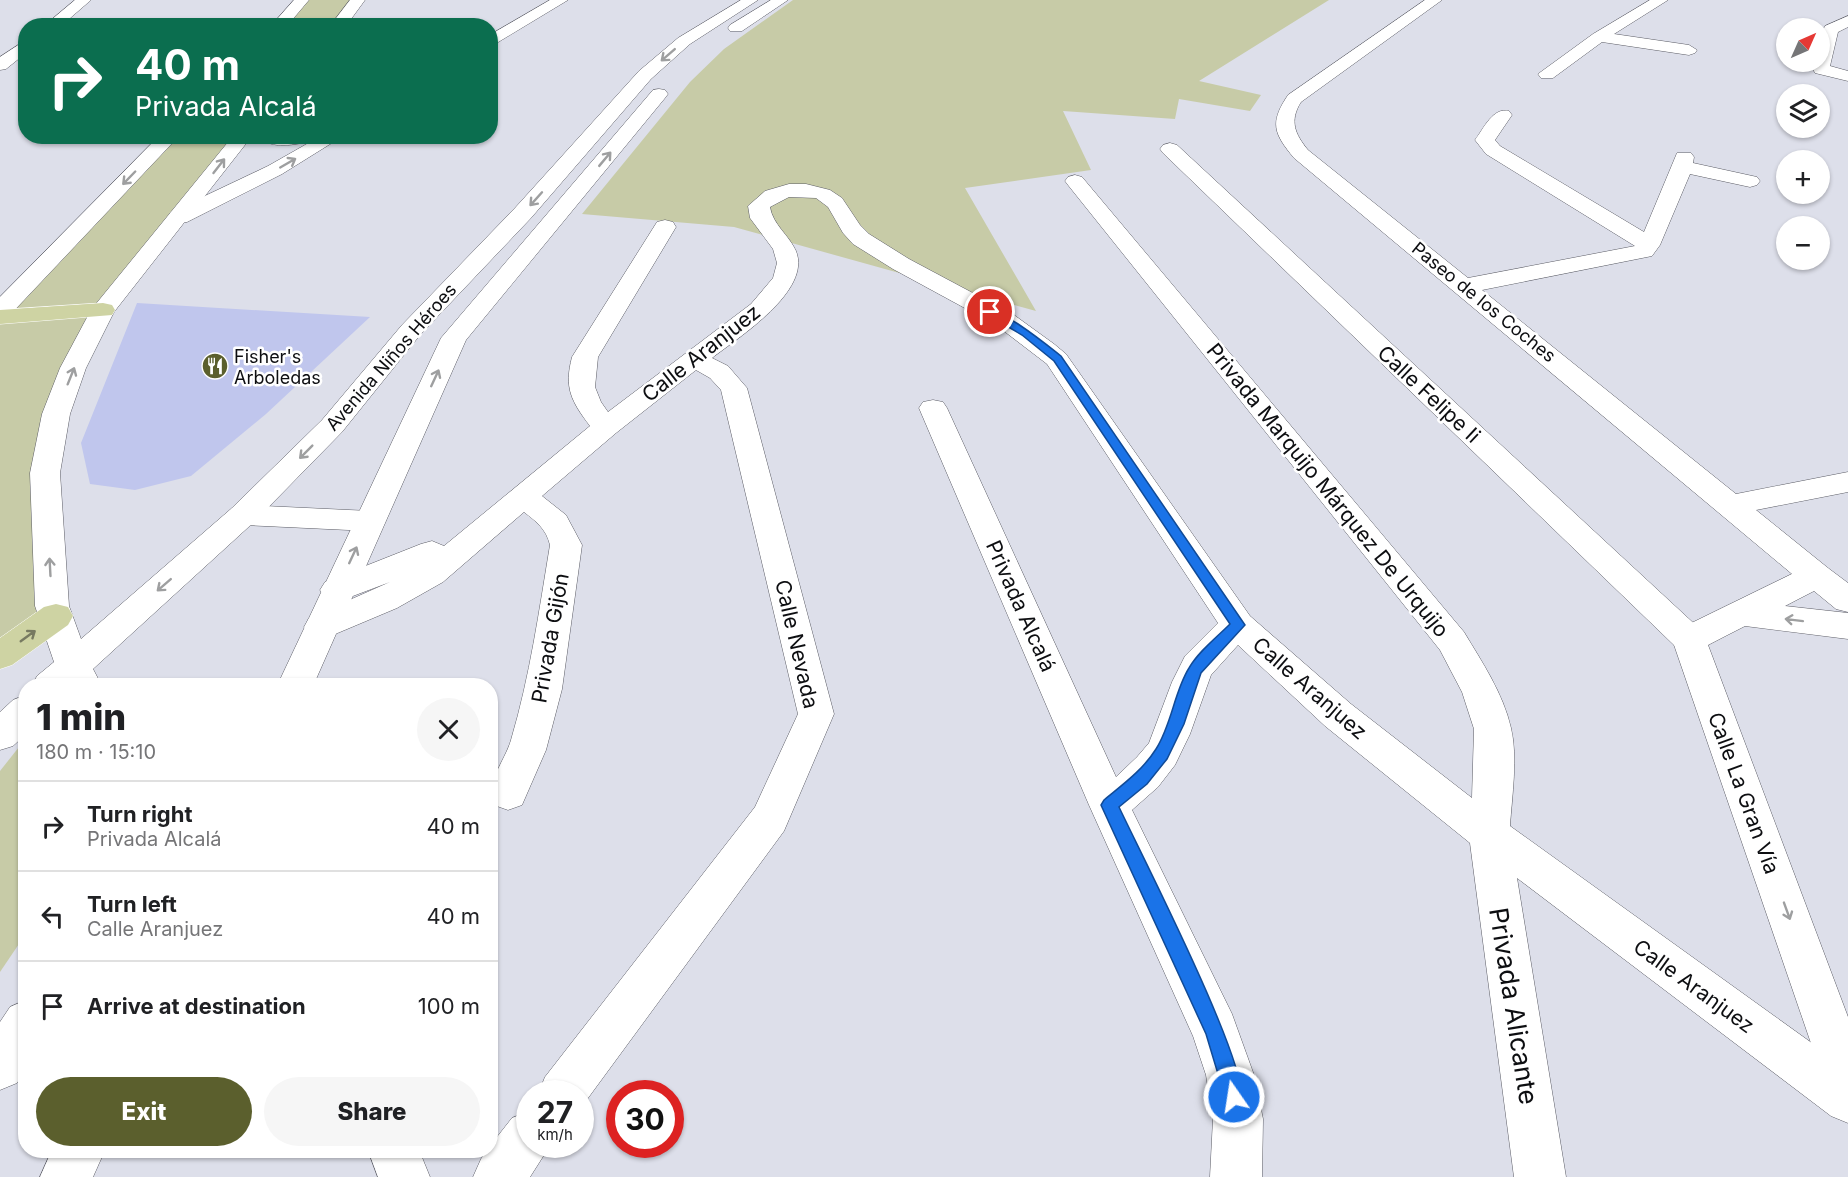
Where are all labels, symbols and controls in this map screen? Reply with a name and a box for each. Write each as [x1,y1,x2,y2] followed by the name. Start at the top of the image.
[1776,18,1830,72] north arrow
[1776,18,1830,270] map controls
[135,39,240,90] text: 40 m
[36,42,114,120] icon: right
[660,48,676,62] one-way arrow
[1776,84,1830,138] button: layers
[135,90,317,123] text: Privada Alcalá
[1776,150,1830,204] button: +
[598,151,611,167] one-way arrow
[279,157,296,169] one-way arrow
[213,159,226,175] one-way arrow
[122,171,137,186] one-way arrow
[529,191,543,206] one-way arrow
[1776,216,1830,270] button: −
[1408,238,1560,366] street label: Paseo de los Coches
[322,279,460,435] street label: Avenida Niños Héroes
[964,286,1015,337] pin
[973,295,1006,328] icon: arrive
[637,299,765,407] street label: Calle Aranjuez
[1202,338,1454,642] street label: Privada Marquijo Márquez De Urquijo
[1373,340,1485,448] street label: Calle Felipe Ii
[234,346,321,388] place label: Fisher's Arboledas
[200,351,230,381] restaurant icon: Fisher's Arboledas
[66,367,77,386] one-way arrow
[430,370,442,388] one-way arrow
[299,445,314,460] one-way arrow
[981,536,1061,676] street label: Privada Alcalá
[348,547,360,565] one-way arrow
[45,557,56,577] one-way arrow
[526,571,574,705] street label: Privada Gijón
[770,577,824,711] street label: Calle Nevada
[157,578,172,592] one-way arrow
[1785,614,1805,625] one-way arrow
[19,630,35,642] one-way arrow
[1248,632,1372,744] street label: Calle Aranjuez
[36,695,126,739] text: 1 min
[417,698,480,761] button: close
[1703,709,1785,877] street label: Calle La Gran Vía
[36,740,156,764] text: 180 m · 15:10
[87,801,193,827] text: Turn right
[36,810,69,843] icon: right
[426,813,480,839] text: 40 m
[87,827,222,851] text: Privada Alcalá
[87,891,177,917] text: Turn left
[36,900,69,933] icon: left
[1782,901,1793,920] one-way arrow
[426,903,480,929] text: 40 m
[1483,905,1545,1107] street label: Privada Alicante
[87,917,223,941] text: Calle Aranjuez
[1629,934,1759,1038] street label: Calle Aranjuez
[36,990,69,1023] icon: arrive
[87,993,306,1019] text: Arrive at destination
[418,993,480,1019] text: 100 m
[1202,1065,1266,1129] position arrow
[36,1077,252,1146] button: Exit
[264,1077,480,1146] button: Share
[606,1080,684,1158] speed limit sign: 30
[537,1094,573,1130] text: 27
[537,1125,573,1144] text: km/h

